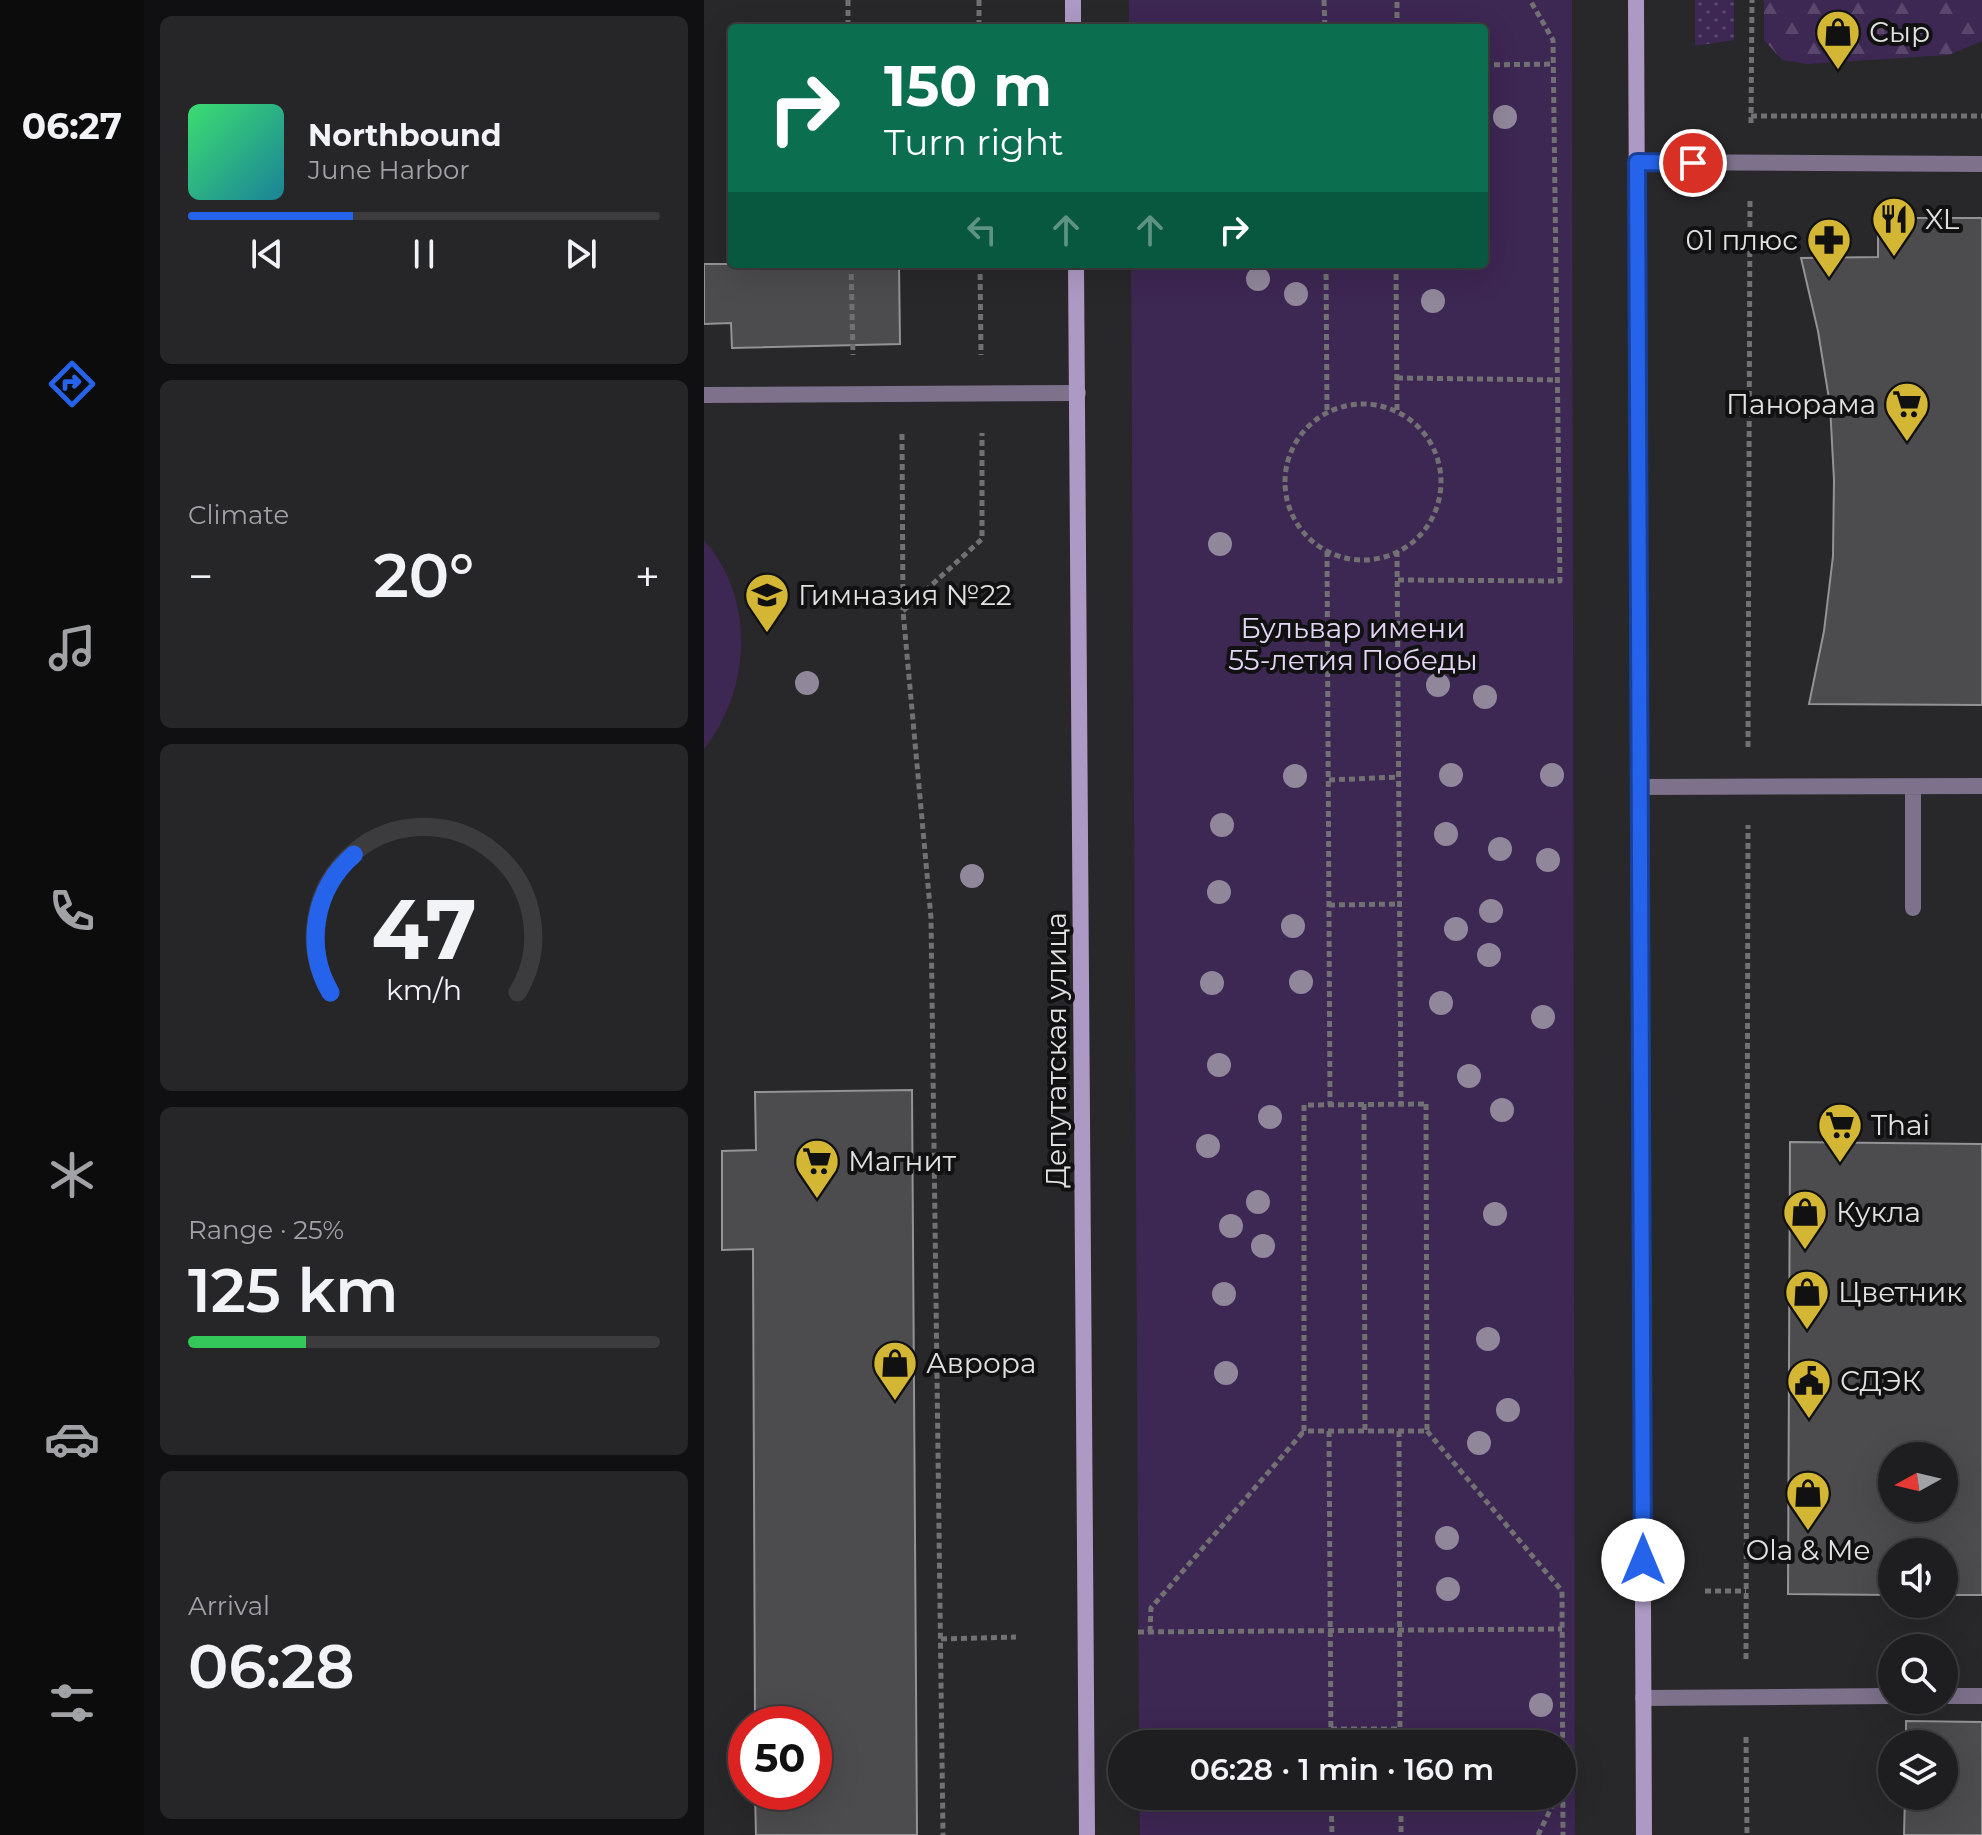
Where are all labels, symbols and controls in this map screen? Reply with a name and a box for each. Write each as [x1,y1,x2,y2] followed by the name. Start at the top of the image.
[1814,8,1862,71] shop icon: Сыр
[1869,15,1930,49] place label: Сыр
[884,52,1052,120] text: 150 m
[752,56,856,160] icon: right
[22,104,122,148] text: 06:27
[308,117,502,154] text: Northbound
[884,120,1064,164] text: Turn right
[1659,129,1727,197] pin
[1671,141,1715,185] icon: arrive
[308,154,470,186] text: June Harbor
[1870,195,1918,258] restaurant icon: XL
[1925,202,1960,236] place label: XL
[960,208,1004,252] icon: left
[1044,208,1088,252] icon: ahead
[1128,208,1172,252] icon: ahead
[1212,208,1256,252] icon: right
[1805,216,1853,279] pharmacy icon: 01 плюс
[1685,223,1798,257] place label: 01 плюс
[245,232,289,276] icon: previous
[402,232,446,276] icon: pause
[559,232,603,276] icon: next
[44,356,100,412] icon: directions
[1883,380,1931,443] supermarket icon: Панорама
[1726,387,1876,421] place label: Панорама
[188,499,289,531] text: Climate
[374,539,474,612] text: 20°
[188,549,213,603] text: −
[635,549,660,603] text: +
[743,571,791,634] school or university icon: Гимназия №22
[798,578,1012,612] place label: Гимназия №22
[1228,611,1478,677] park label: Бульвар имени 55-летия Победы
[44,620,100,676] icon: music
[371,878,477,980] text: 47
[44,883,100,939] icon: phone
[1039,912,1073,1188] street label: Депутатская улица
[386,973,462,1008] text: km/h
[1816,1101,1864,1164] supermarket icon: Thai
[1871,1108,1930,1142] place label: Thai
[793,1137,841,1200] supermarket icon: Магнит
[848,1144,957,1178] place label: Магнит
[44,1147,100,1203] icon: climate
[1781,1188,1829,1251] shop icon: Кукла
[1836,1195,1921,1229] place label: Кукла
[188,1214,344,1246] text: Range · 25%
[188,1254,398,1327] text: 125 km
[1783,1268,1831,1331] shop icon: Цветник
[1838,1275,1963,1309] place label: Цветник
[871,1339,919,1402] shop icon: Аврора
[926,1346,1036,1380] place label: Аврора
[1785,1357,1833,1420] public building icon: СДЭК
[1840,1364,1922,1398] place label: СДЭК
[44,1411,100,1467] icon: car
[1878,1442,1958,1522] north arrow
[1878,1442,1958,1810] map controls
[1784,1469,1832,1532] shop icon: Ola & Me
[1601,1518,1685,1602] position arrow
[1746,1533,1870,1567] place label: Ola & Me
[1878,1538,1958,1618] button: sound
[188,1590,270,1622] text: Arrival
[188,1630,355,1703] text: 06:28
[1878,1634,1958,1714] button: search
[44,1675,100,1731] icon: filters
[728,1706,832,1810] speed limit sign: 50
[1878,1730,1958,1810] button: layers
[1190,1751,1494,1788] text: 06:28 · 1 min · 160 m

